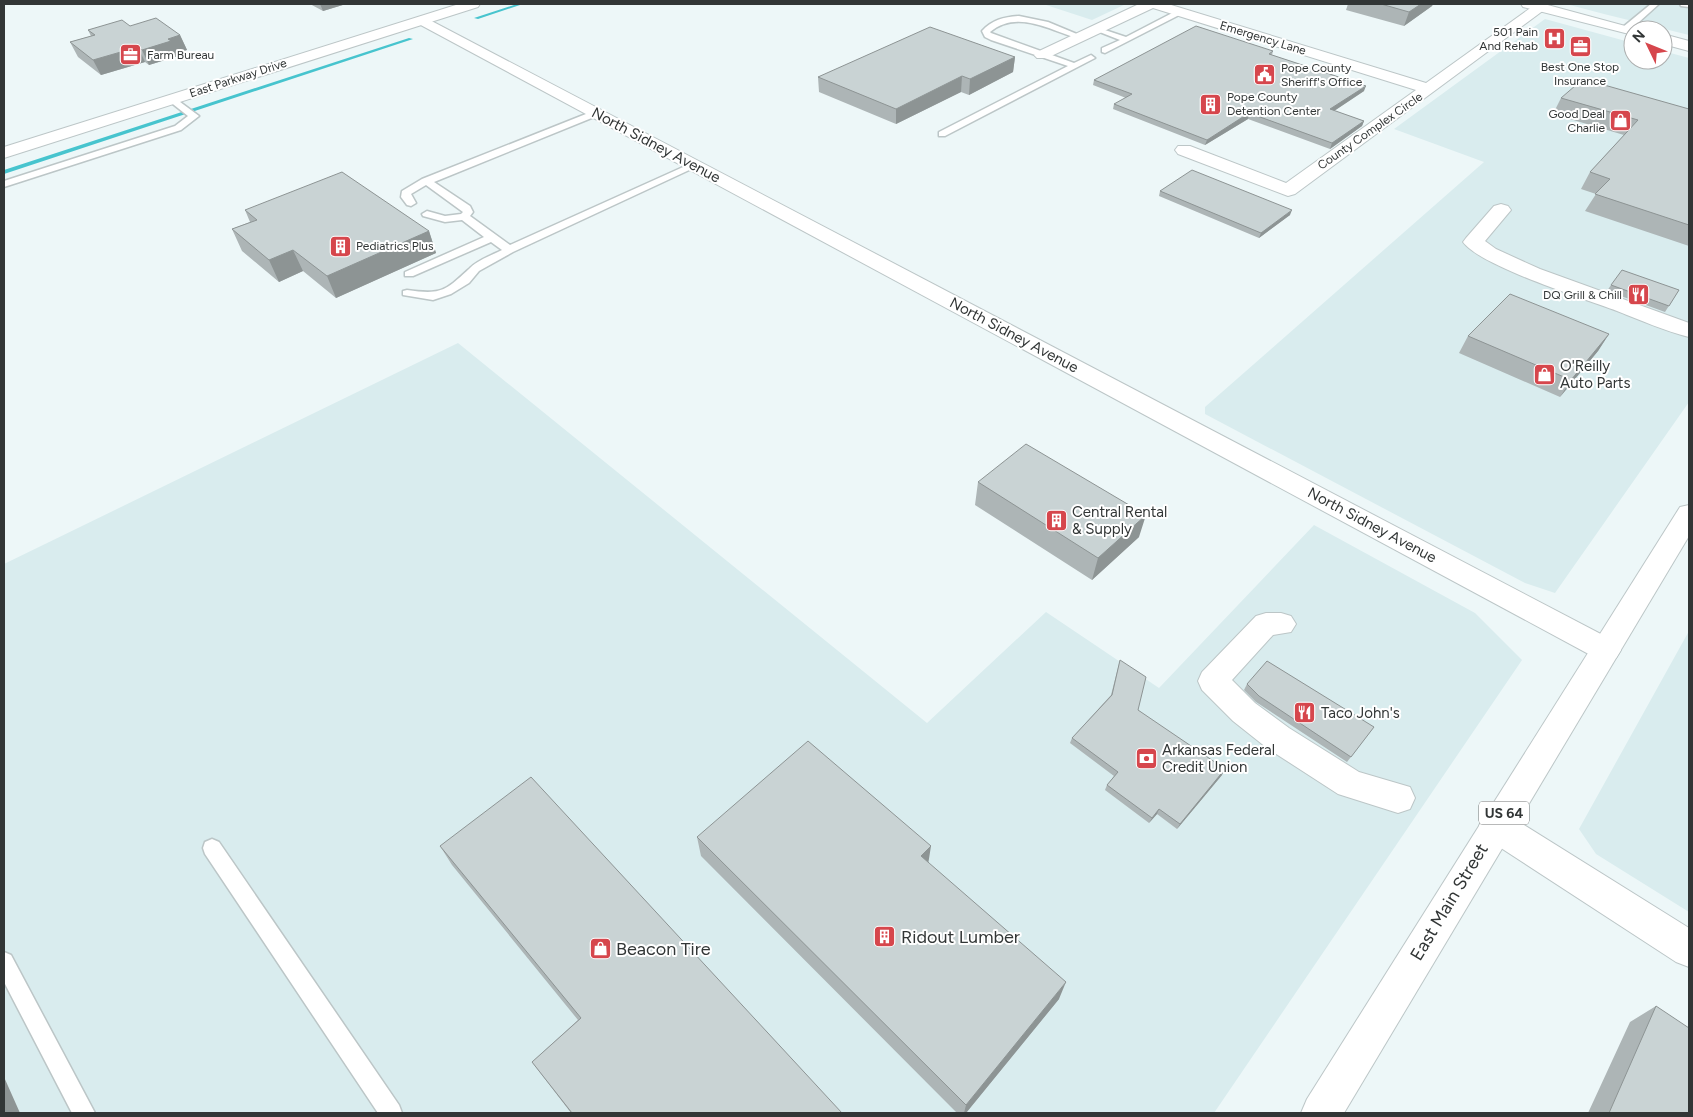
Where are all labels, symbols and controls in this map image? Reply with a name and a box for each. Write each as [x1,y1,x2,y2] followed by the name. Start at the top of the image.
[1218,18,1308,58] street label: Emergency Lane
[1623,20,1673,70] north arrow
[1479,25,1538,53] place label: 501 Pain And Rehab
[1542,27,1566,51] hospital icon: 501 Pain And Rehab
[1629,27,1649,46] text: N
[1568,34,1592,58] office icon: Best One Stop Insurance
[119,43,143,67] office icon: Farm Bureau
[147,48,214,62] place label: Farm Bureau
[188,56,289,100] street label: East Parkway Drive
[1541,60,1619,88] place label: Best One Stop Insurance
[1281,61,1363,89] place label: Pope County Sheriff's Office
[1253,63,1277,87] public building icon: Pope County Sheriff's Office
[1315,89,1425,173] street label: County Complex Circle
[1227,90,1321,118] place label: Pope County Detention Center
[1199,92,1223,116] building icon: Pope County Detention Center
[589,103,723,187] street label: North Sidney Avenue
[1548,107,1605,135] place label: Good Deal Charlie
[1609,109,1633,133] shop icon: Good Deal Charlie
[328,234,352,258] building icon: Pediatrics Plus
[356,239,434,253] place label: Pediatrics Plus
[1626,283,1650,307] restaurant icon: DQ Grill & Chill
[1543,288,1622,302] place label: DQ Grill & Chill
[947,293,1081,377] street label: North Sidney Avenue
[1560,357,1630,392] place label: O'Reilly Auto Parts
[1532,363,1556,387] shop icon: O'Reilly Auto Parts
[1305,483,1439,567] street label: North Sidney Avenue
[1072,503,1167,538] place label: Central Rental & Supply
[1044,509,1068,533] building icon: Central Rental & Supply
[1293,701,1317,725] restaurant icon: Taco John's
[1321,704,1400,722] place label: Taco John's
[1162,741,1275,776] place label: Arkansas Federal Credit Union
[1134,747,1158,771] bank icon: Arkansas Federal Credit Union
[1479,801,1529,824] road number: US 64
[1405,839,1493,965] street label: East Main Street
[873,925,897,949] building icon: Ridout Lumber
[901,926,1020,948] place label: Ridout Lumber
[588,937,612,961] shop icon: Beacon Tire
[616,938,711,960] place label: Beacon Tire

